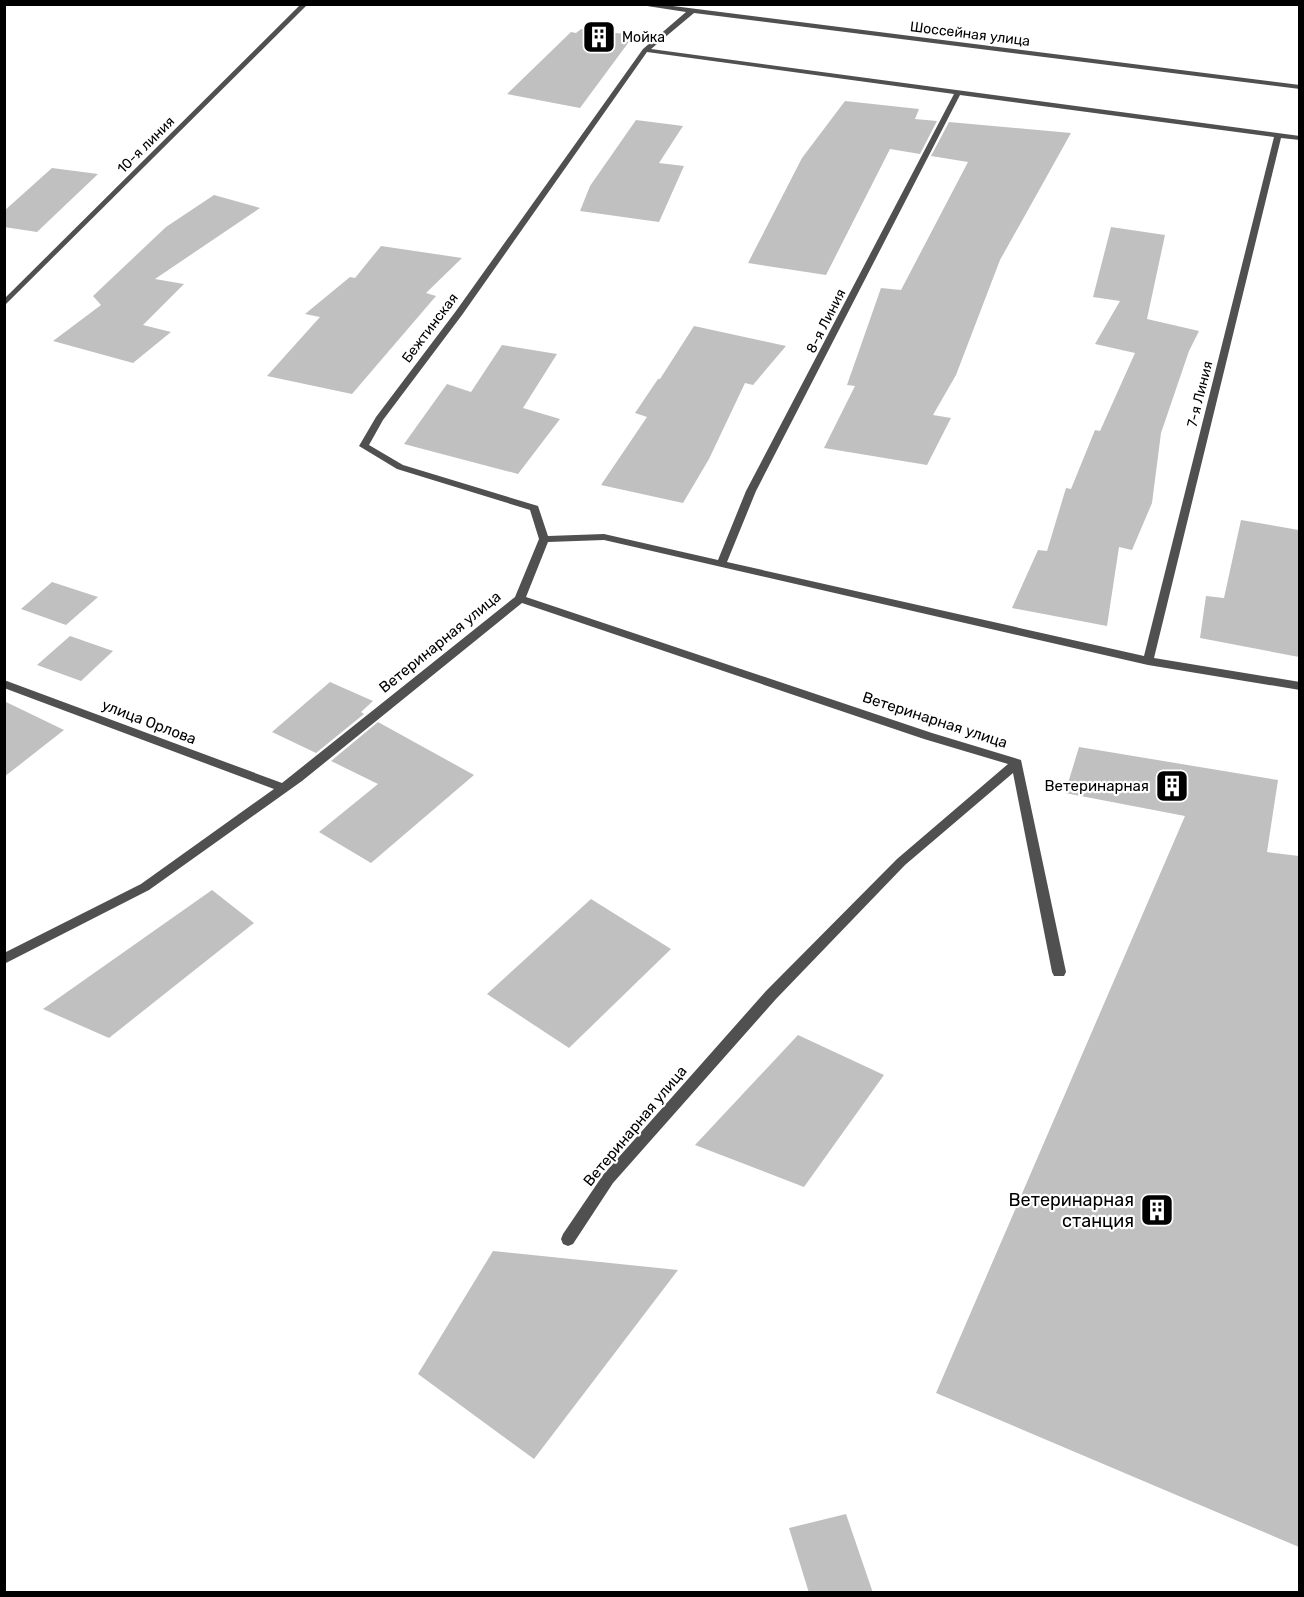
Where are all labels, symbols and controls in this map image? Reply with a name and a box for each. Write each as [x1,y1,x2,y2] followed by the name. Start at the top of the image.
[909,18,1031,50] street label: Шоссейная улица
[581,19,617,55] building icon: Мойка
[622,29,665,46] place label: Мойка
[114,113,178,177] street label: 10-я линия
[803,286,849,356] street label: 8-я Линия
[398,290,462,366] street label: Бежтинская
[1184,359,1216,429] street label: 7-я Линия
[376,587,504,697] street label: Ветеринарная улица
[860,688,1010,752] street label: Ветеринарная улица
[99,696,199,748] street label: улица Орлова
[1154,768,1190,804] building icon: Ветеринарная
[1044,777,1149,795] place label: Ветеринарная
[579,1062,691,1190] street label: Ветеринарная улица
[1009,1189,1134,1232] place label: Ветеринарная станция
[1139,1192,1175,1228] building icon: Ветеринарная станция

